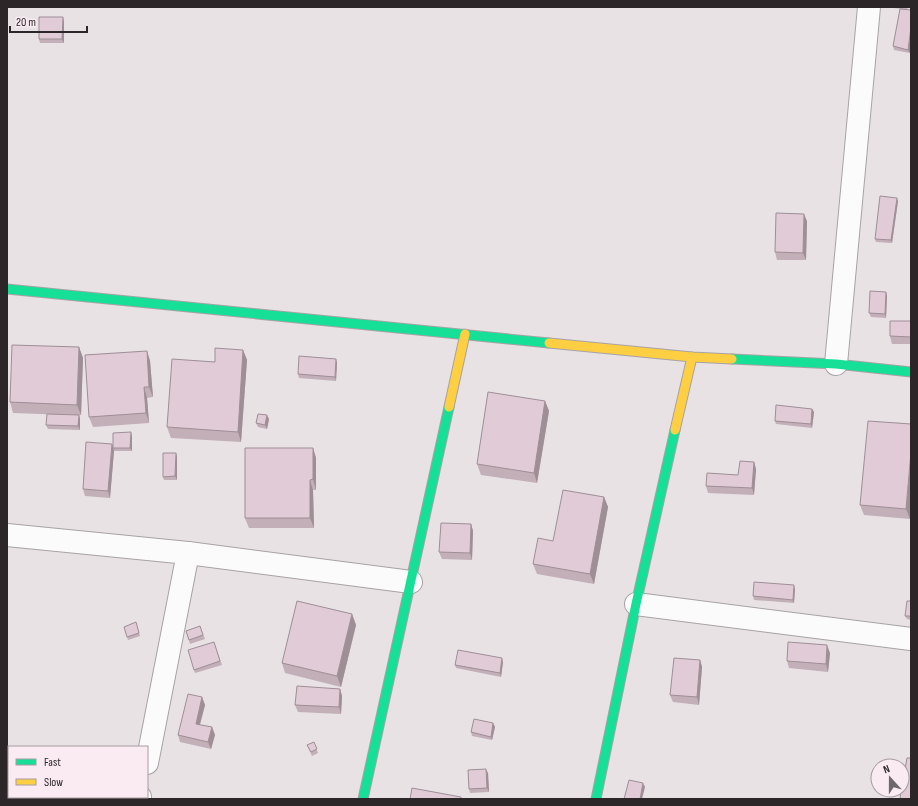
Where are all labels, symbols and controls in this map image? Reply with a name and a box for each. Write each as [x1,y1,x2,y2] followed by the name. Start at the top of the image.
[10,8,87,34] scale bar
[16,15,36,30] text: 20 m
[8,746,148,798] legend
[44,755,61,770] text: Fast
[870,758,910,798] north arrow
[882,762,892,776] text: N
[44,775,63,790] text: Slow

